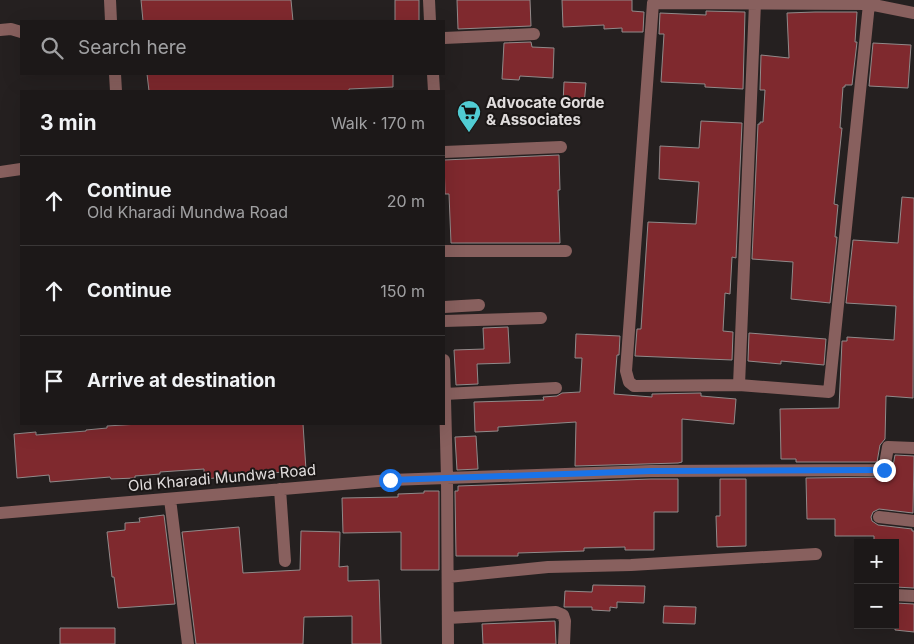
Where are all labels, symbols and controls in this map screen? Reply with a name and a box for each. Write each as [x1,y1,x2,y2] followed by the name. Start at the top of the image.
[20,20,445,75] search box
[38,34,66,62] icon: search
[78,36,187,59] text: Search here
[486,93,605,129] place label: Advocate Gorde & Associates
[456,99,482,133] supermarket icon: Advocate Gorde & Associates
[40,110,96,135] text: 3 min
[331,113,425,133] text: Walk · 170 m
[87,179,172,202] text: Continue
[40,187,68,215] icon: ahead
[387,191,425,211] text: 20 m
[87,202,288,222] text: Old Kharadi Mundwa Road
[40,277,68,305] icon: ahead
[87,279,172,302] text: Continue
[380,281,425,301] text: 150 m
[40,367,68,395] icon: arrive
[87,369,276,392] text: Arrive at destination
[873,459,896,482] route end
[127,460,317,495] street label: Old Kharadi Mundwa Road
[379,469,402,492] route start
[854,539,899,629] map controls
[854,539,899,584] button: +
[854,584,899,629] button: −

